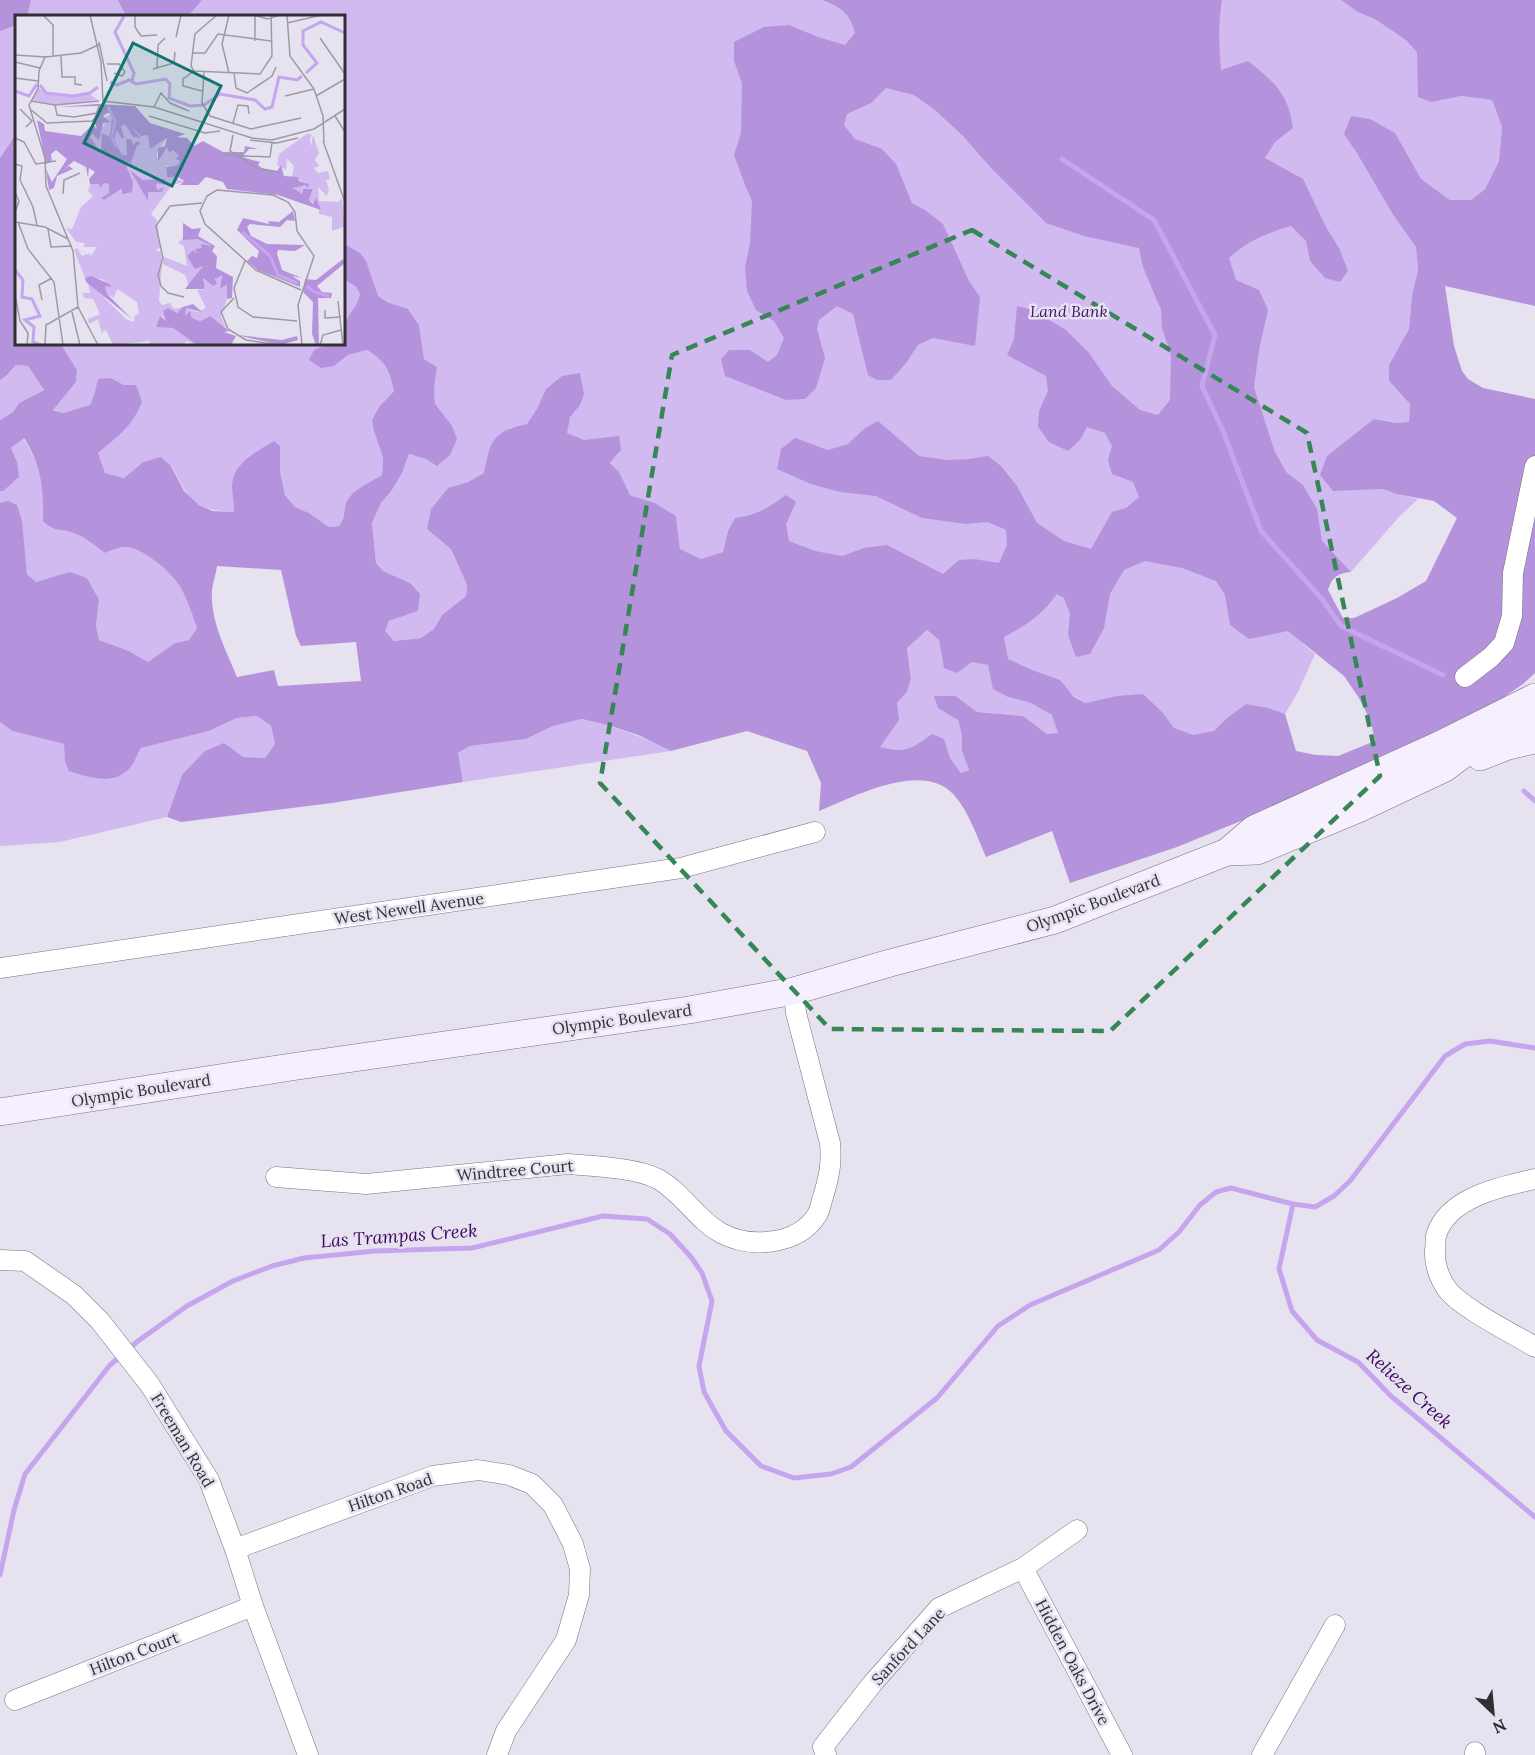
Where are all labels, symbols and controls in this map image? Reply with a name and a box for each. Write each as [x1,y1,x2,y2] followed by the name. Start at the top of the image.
[15,15,345,345] inset map
[1030,301,1108,321] park label: Land Bank
[1023,869,1163,936] street label: Olympic Boulevard
[333,888,485,928] street label: West Newell Avenue
[551,999,694,1039] street label: Olympic Boulevard
[70,1069,213,1111] street label: Olympic Boulevard
[456,1155,575,1185] street label: Windtree Court
[320,1219,478,1252] water label: Las Trampas Creek
[1362,1344,1457,1433] water label: Relieze Creek
[147,1389,219,1491] street label: Freeman Road
[345,1468,435,1516] street label: Hilton Road
[1031,1596,1115,1729] street label: Hidden Oaks Drive
[867,1603,949,1689] street label: Sanford Lane
[87,1627,182,1679] street label: Hilton Court
[1463,1683,1523,1743] north arrow
[1490,1715,1510,1738] text: N

